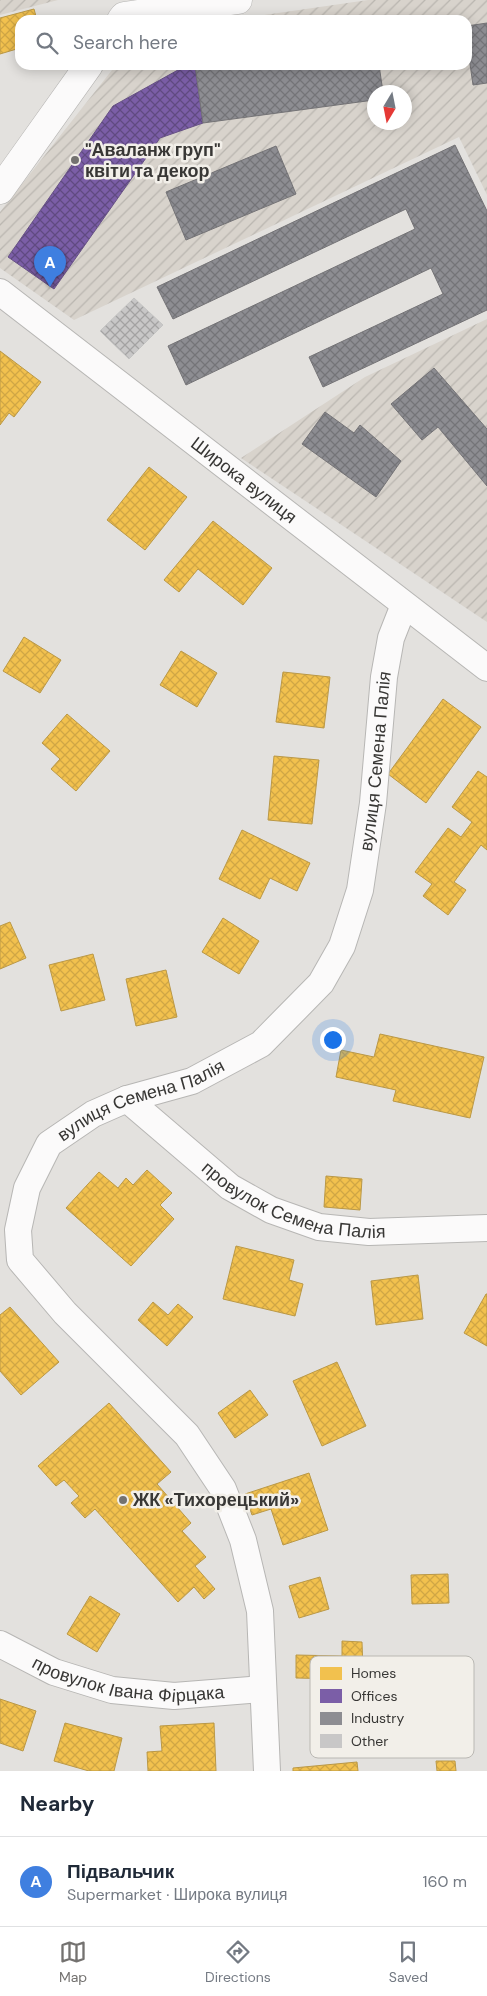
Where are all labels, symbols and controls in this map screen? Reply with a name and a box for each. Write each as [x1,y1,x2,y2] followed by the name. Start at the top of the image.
[15,15,472,70] search box
[33,29,61,57] icon: search
[73,30,178,55] text: Search here
[367,85,412,130] north arrow
[85,138,221,183] place label: "Аваланж груп" квіти та декор
[69,154,81,166] marker: "Аваланж груп" квіти та декор
[34,246,66,287] pin: A
[186,432,302,529] street label: Широка вулиця
[354,669,397,853] street label: вулиця Семена Палія
[320,1027,346,1053] your location
[53,1054,229,1147] street label: вулиця Семена Палія
[197,1156,386,1244] street label: провулок Семена Палія
[132,1488,299,1512] place label: ЖК «Тихорецький»
[117,1494,129,1506] marker: ЖК «Тихорецький»
[28,1651,226,1708] street label: провулок Івана Фірцака
[310,1656,474,1758] legend
[351,1664,396,1682] text: Homes
[351,1687,397,1705] text: Offices
[351,1709,404,1727] text: Industry
[351,1732,389,1750] text: Other
[20,1790,94,1818] text: Nearby
[67,1859,174,1884] text: Підвальчик
[30,1871,42,1892] text: A
[423,1871,467,1892] text: 160 m
[67,1884,287,1905] text: Supermarket · Широка вулиця
[59,1938,87,1986] tab: Map
[205,1938,271,1986] tab: Directions
[389,1938,428,1986] tab: Saved

